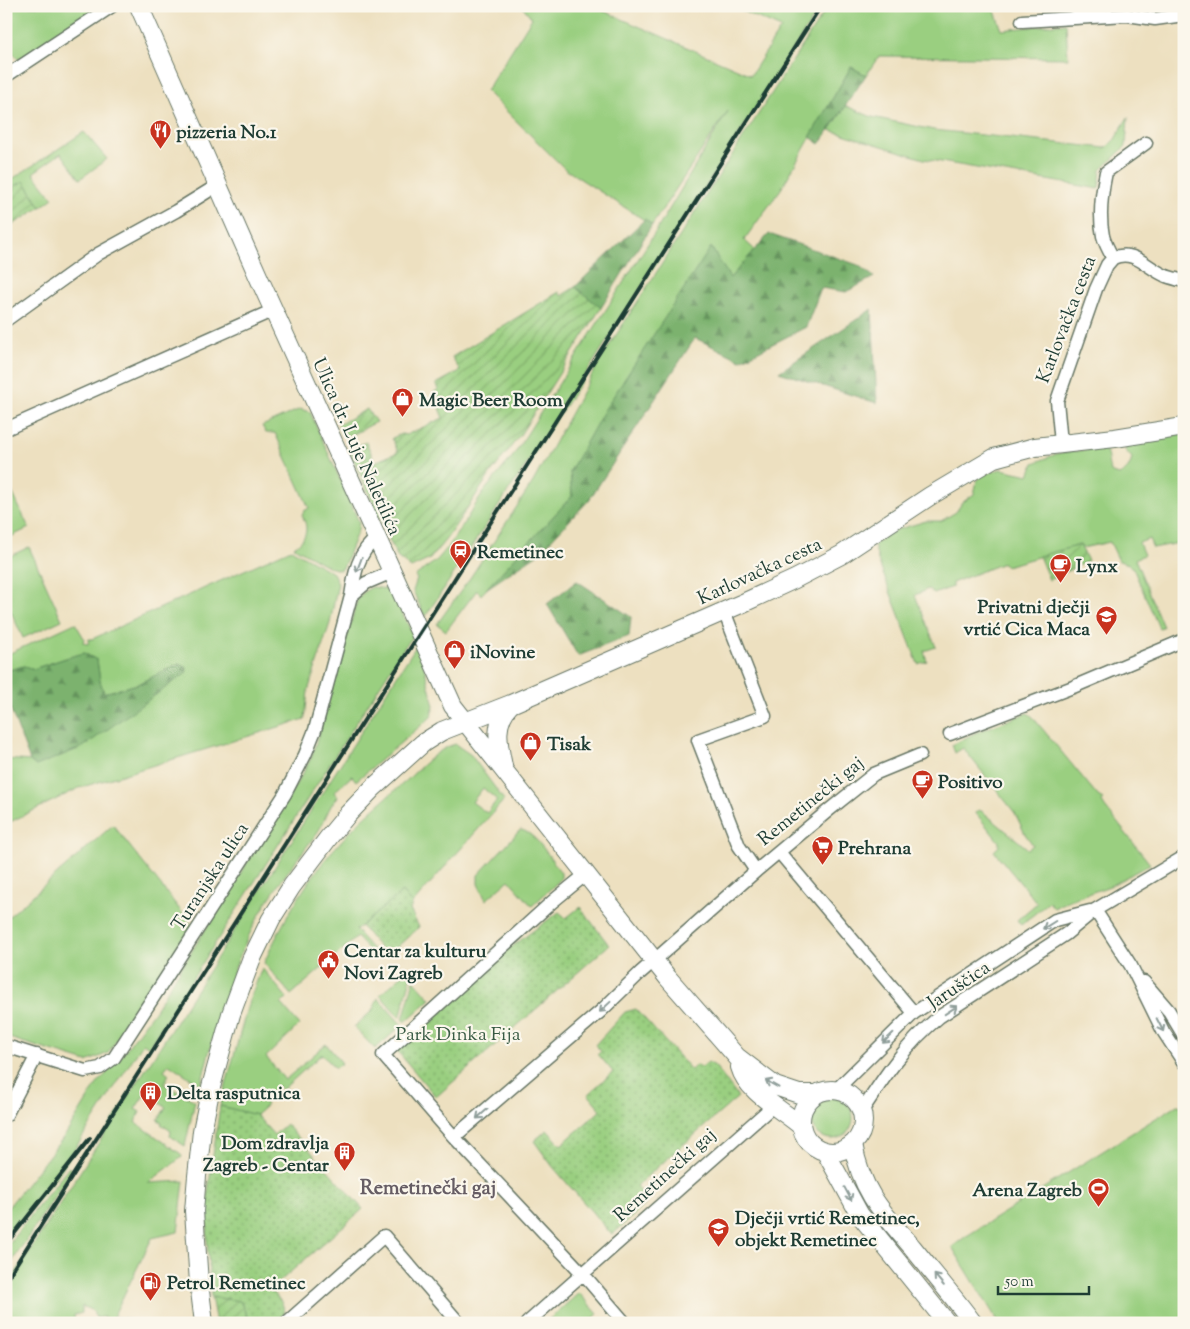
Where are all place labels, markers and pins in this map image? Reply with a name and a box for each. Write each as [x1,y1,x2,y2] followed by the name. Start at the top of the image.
[148,119,172,150] restaurant icon: pizzeria No.1
[176,120,277,147] place label: pizzeria No.1
[391,387,415,418] shop icon: Magic Beer Room
[419,388,563,415] place label: Magic Beer Room
[449,539,473,570] station icon: Remetinec
[477,540,564,567] place label: Remetinec
[1048,553,1072,584] cafe icon: Lynx
[1076,554,1119,581] place label: Lynx
[963,595,1091,644] place label: Privatni dječji vrtić Cica Maca
[1094,605,1118,636] school or university icon: Privatni dječji vrtić Cica Maca
[442,639,466,670] shop icon: iNovine
[470,640,536,667] place label: iNovine
[519,731,543,762] shop icon: Tisak
[547,732,592,759] place label: Tisak
[910,769,934,800] cafe icon: Positivo
[938,770,1003,797] place label: Positivo
[810,835,834,866] supermarket icon: Prehrana
[838,836,911,863] place label: Prehrana
[344,939,486,988] place label: Centar za kulturu Novi Zagreb
[316,949,340,980] public building icon: Centar za kulturu Novi Zagreb
[139,1080,163,1111] building icon: Delta rasputnica
[167,1081,301,1108] place label: Delta rasputnica
[203,1131,330,1180] place label: Dom zdravlja Zagreb - Centar
[333,1141,357,1172] building icon: Dom zdravlja Zagreb - Centar
[1086,1177,1110,1208] sports icon: Arena Zagreb
[972,1178,1083,1205] place label: Arena Zagreb
[735,1206,920,1255] place label: Dječji vrtić Remetinec, objekt Remetinec
[707,1216,731,1247] school or university icon: Dječji vrtić Remetinec, objekt Remetinec
[139,1270,163,1301] fuel station icon: Petrol Remetinec
[167,1271,306,1298] place label: Petrol Remetinec

